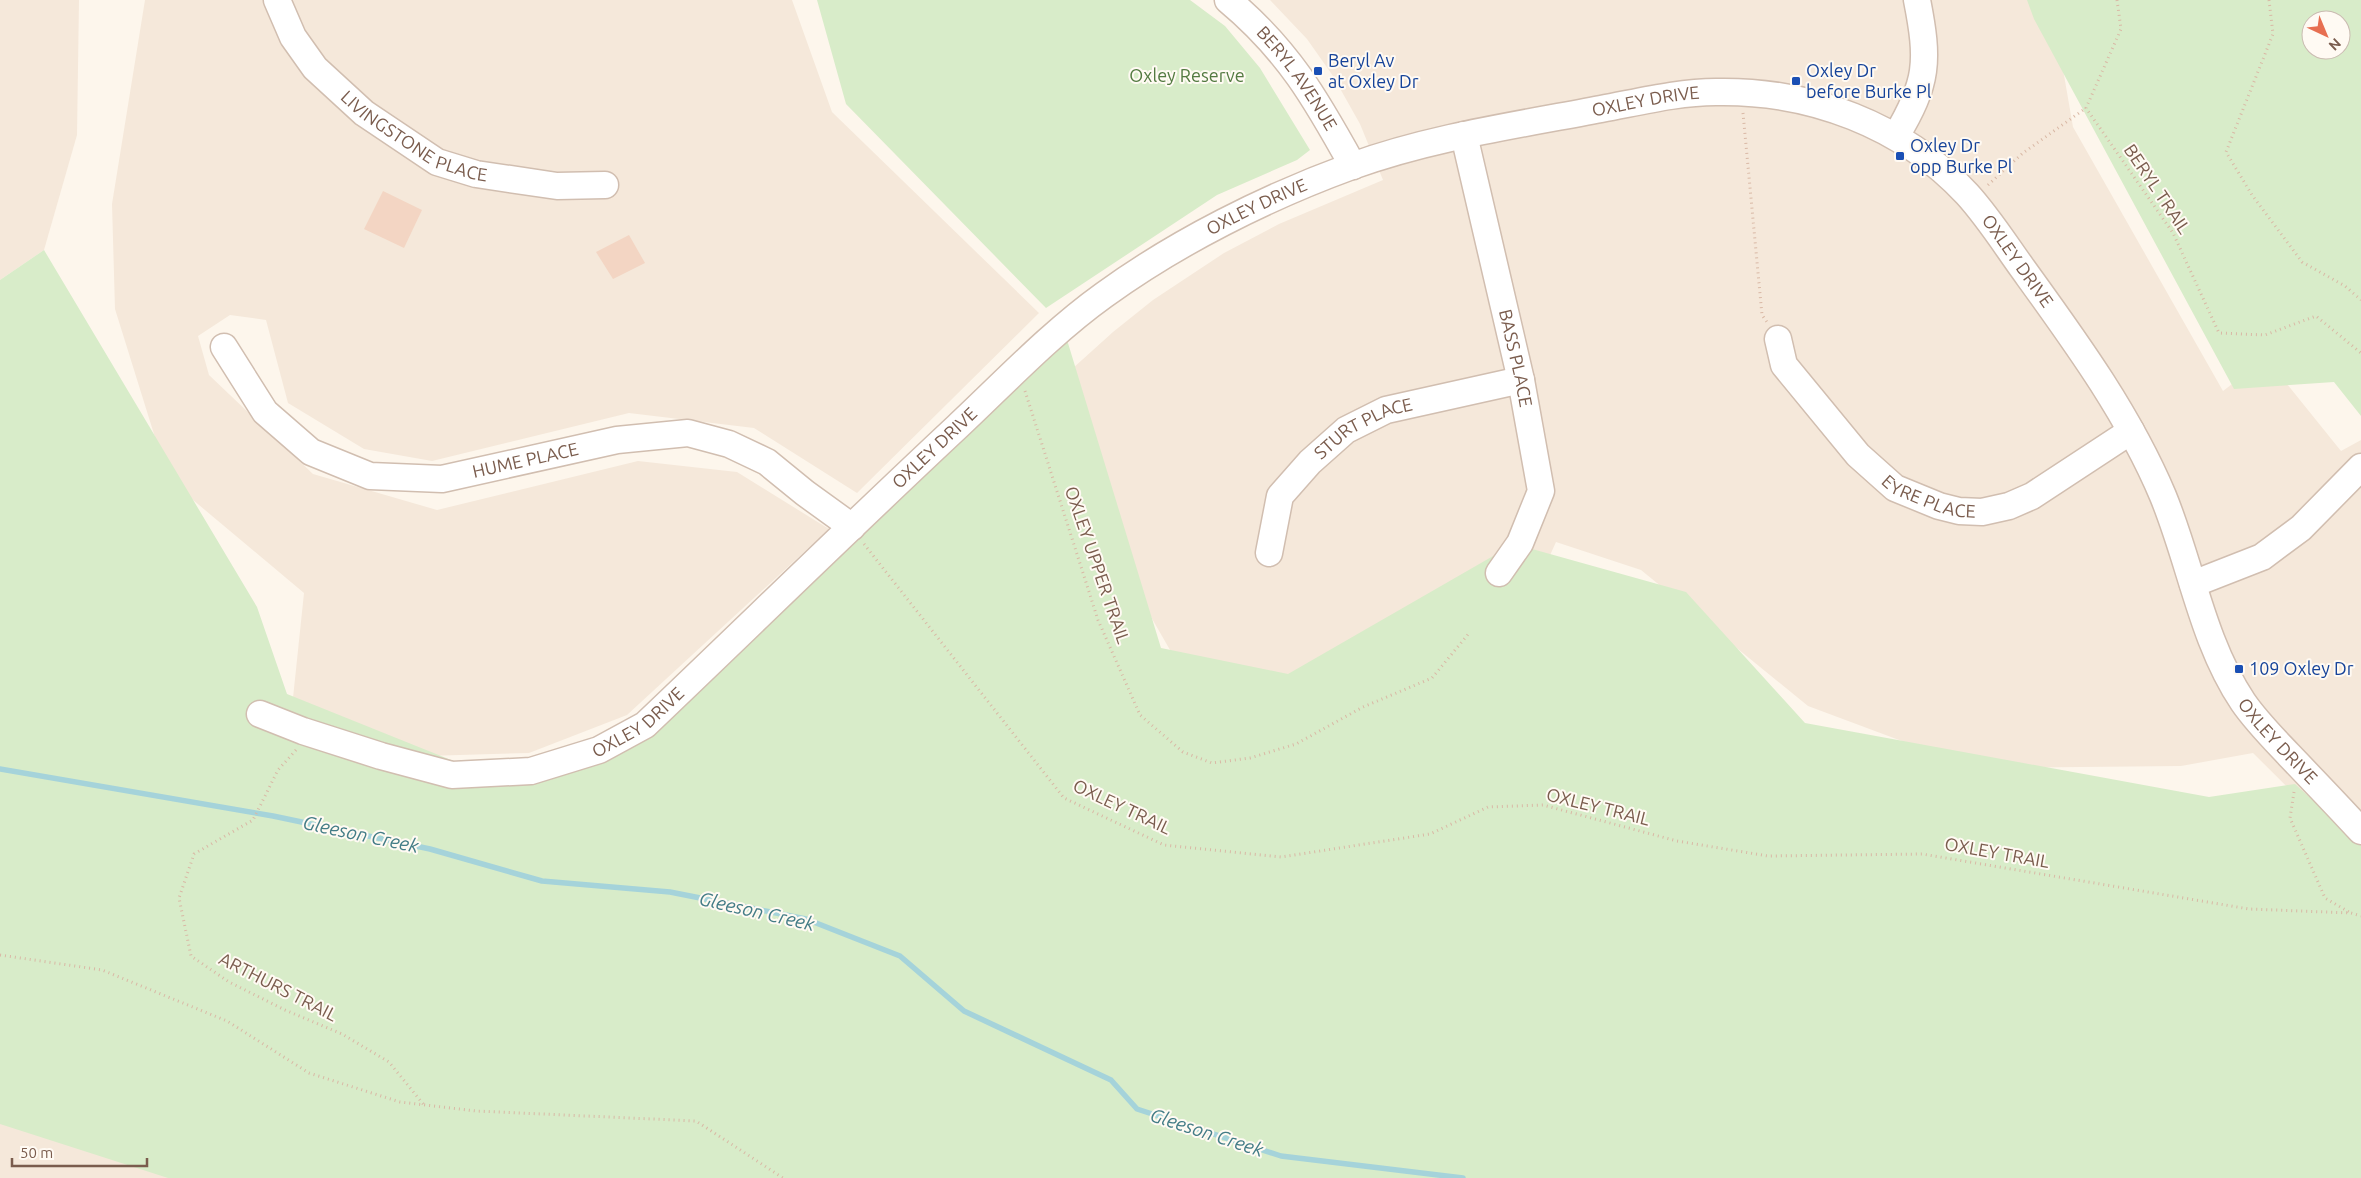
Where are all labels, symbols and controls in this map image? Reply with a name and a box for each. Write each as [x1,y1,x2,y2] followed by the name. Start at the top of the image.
[2301,10,2351,60] north arrow
[1253,22,1342,134] street label: BERYL AVENUE
[2326,35,2344,54] text: N
[1328,50,1419,91] place label: Beryl Av at Oxley Dr
[1806,60,1932,101] place label: Oxley Dr before Burke Pl
[1129,65,1245,85] park label: Oxley Reserve
[1312,65,1324,77] marker: Beryl Av at Oxley Dr
[1790,75,1802,87] marker: Oxley Dr before Burke Pl
[1590,82,1700,120] street label: OXLEY DRIVE
[337,86,489,185] street label: LIVINGSTONE PLACE
[1910,135,2013,176] place label: Oxley Dr opp Burke Pl
[2121,140,2195,237] street label: BERYL TRAIL
[1894,150,1906,162] marker: Oxley Dr opp Burke Pl
[1203,174,1309,239] street label: OXLEY DRIVE
[1979,210,2058,310] street label: OXLEY DRIVE
[1496,307,1537,408] street label: BASS PLACE
[1310,393,1414,462] street label: STURT PLACE
[887,403,980,492] street label: OXLEY DRIVE
[470,438,580,481] street label: HUME PLACE
[1878,470,1976,521] street label: EYRE PLACE
[1062,483,1134,646] street label: OXLEY UPPER TRAIL
[2249,658,2354,678] place label: 109 Oxley Dr
[2233,663,2245,675] marker: 109 Oxley Dr
[588,682,687,761] street label: OXLEY DRIVE
[2234,694,2322,787] street label: OXLEY DRIVE
[1070,775,1175,838] street label: OXLEY TRAIL
[1544,784,1652,829] street label: OXLEY TRAIL
[301,811,421,857] water label: Gleeson Creek
[1943,833,2051,871] street label: OXLEY TRAIL
[697,887,817,935] water label: Gleeson Creek
[216,948,341,1024] street label: ARTHURS TRAIL
[1147,1103,1267,1161] water label: Gleeson Creek
[12,1136,148,1168] scale bar
[20,1144,53,1161] text: 50 m

